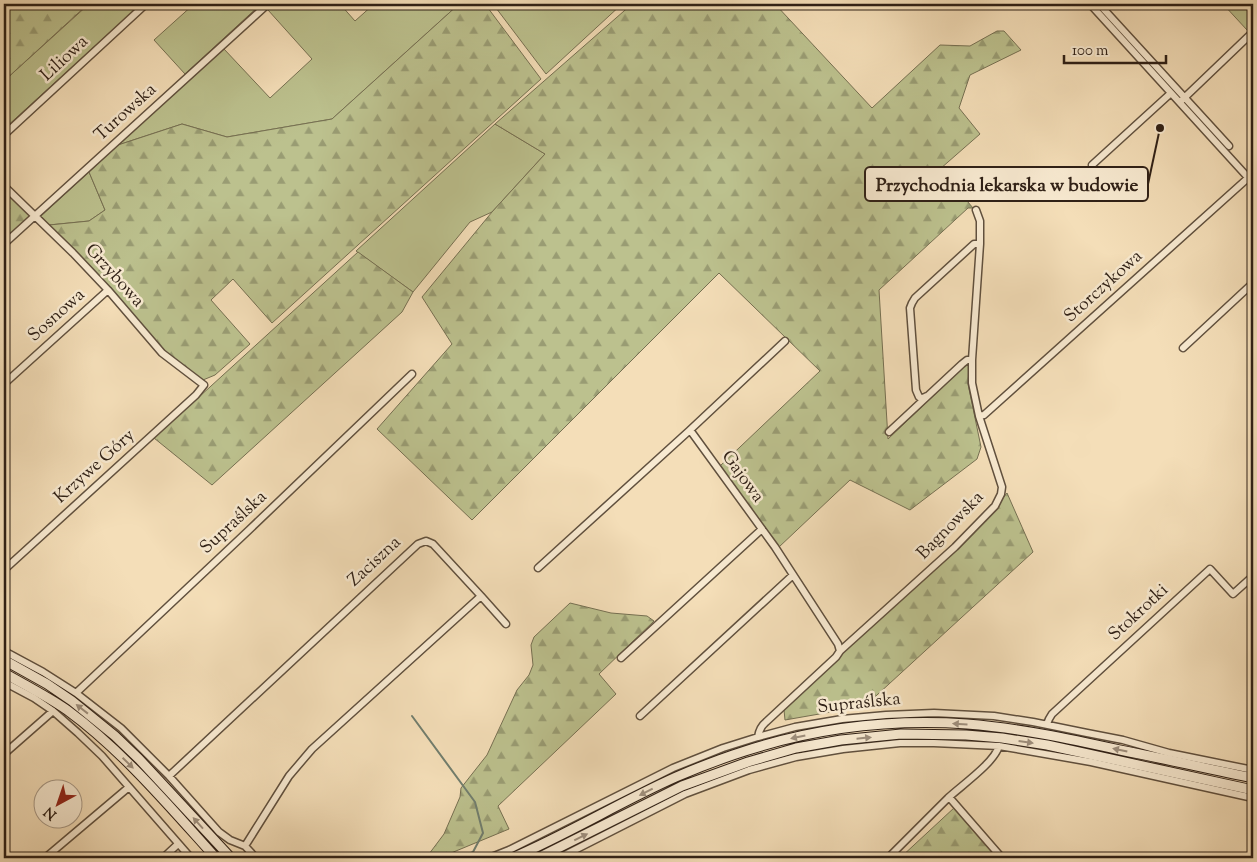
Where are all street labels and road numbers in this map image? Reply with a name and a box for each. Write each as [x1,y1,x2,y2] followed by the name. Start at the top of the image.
[35,30,95,88] street label: Liliowa
[89,78,163,148] street label: Turowska
[78,238,150,314] street label: Grzybowa
[1059,245,1149,329] street label: Storczykowa
[23,283,91,349] street label: Sosnowa
[49,424,141,510] street label: Krzywe Góry
[714,446,770,508] street label: Gajowa
[195,485,273,561] street label: Supraślska
[912,486,990,566] street label: Bagnowska
[343,531,407,593] street label: Zaciszna
[1103,578,1175,648] street label: Stokrotki
[816,687,902,721] street label: Supraślska

